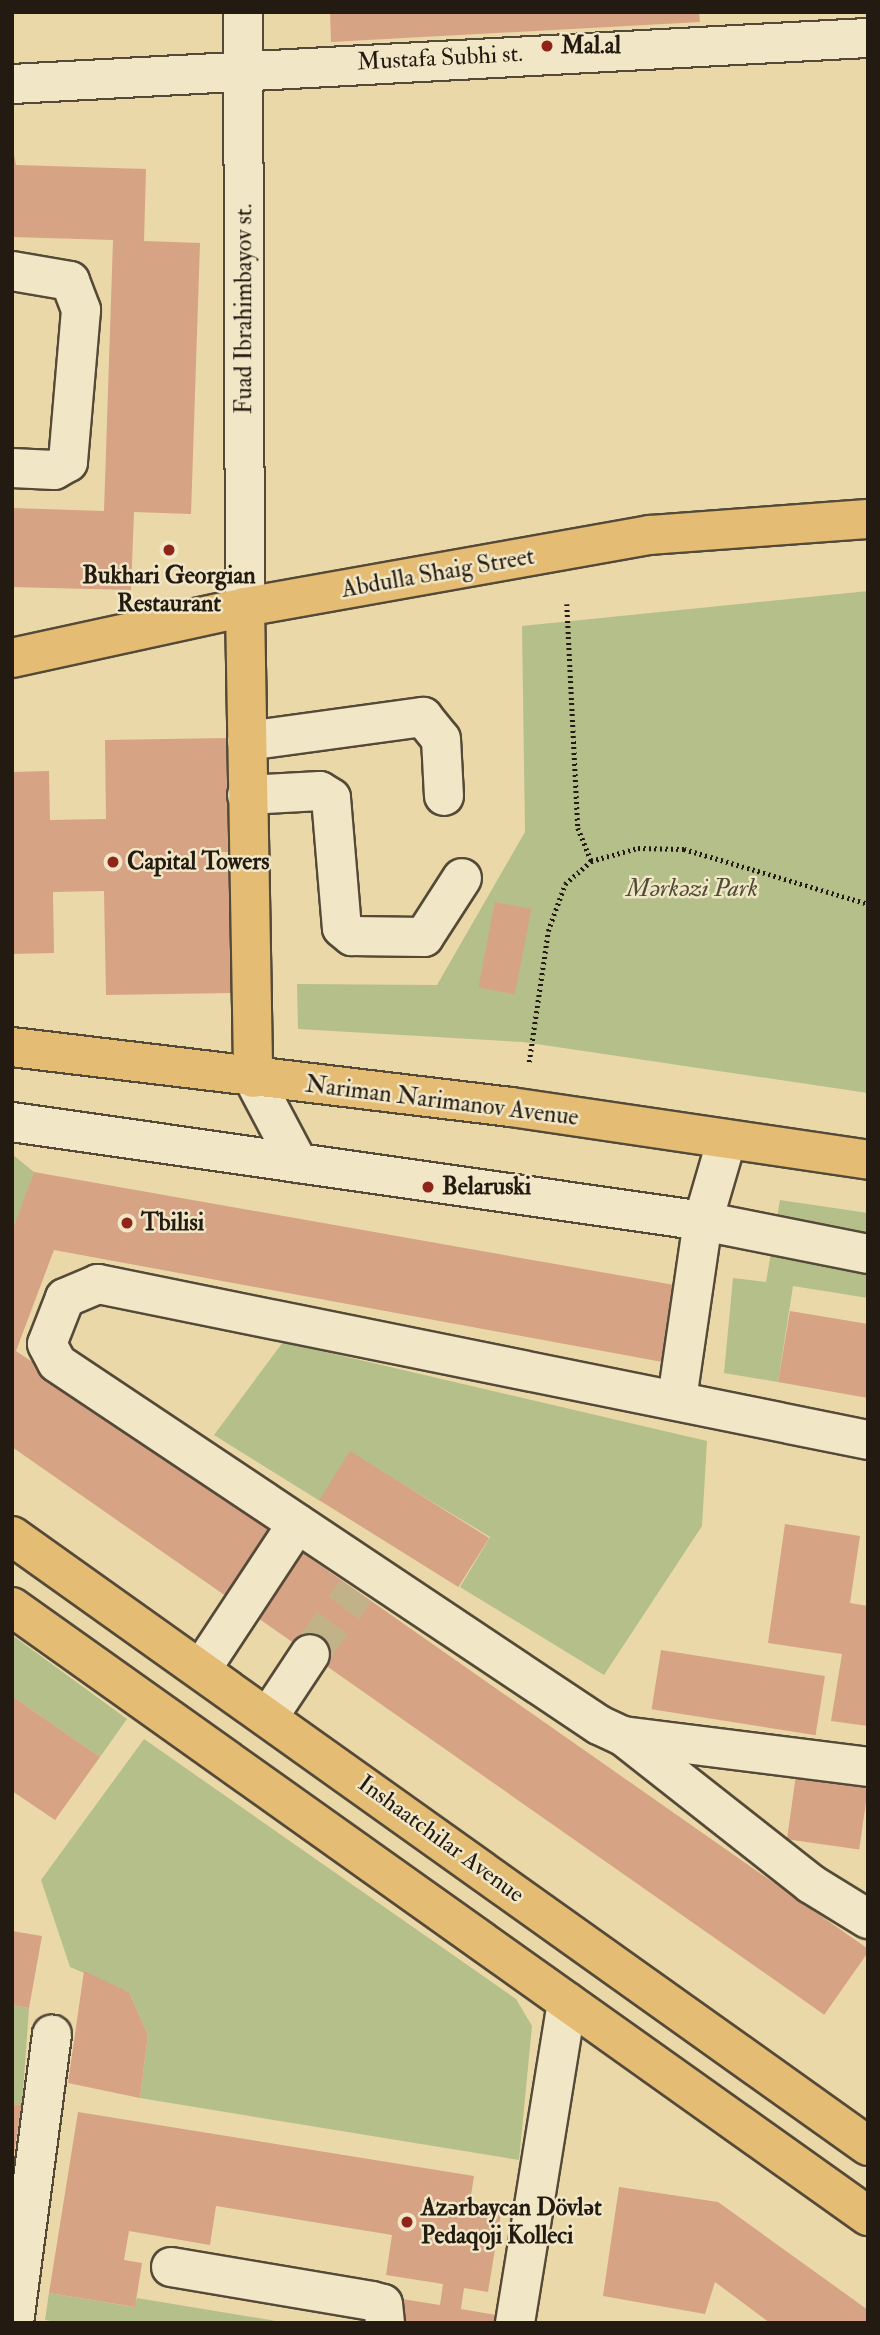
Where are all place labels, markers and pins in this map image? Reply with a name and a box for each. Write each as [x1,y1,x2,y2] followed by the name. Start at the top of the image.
[561,32,621,60] place label: Mal.al
[539,38,555,54] marker: Mal.al
[161,542,177,558] marker: Bukhari Georgian Restaurant
[82,562,256,618] place label: Bukhari Georgian Restaurant
[127,848,269,876] place label: Capital Towers
[105,854,121,870] marker: Capital Towers
[442,1173,531,1201] place label: Belaruski
[420,1179,436,1195] marker: Belaruski
[141,1209,204,1237] place label: Tbilisi
[119,1215,135,1231] marker: Tbilisi
[421,2194,602,2250] place label: Azərbaycan Dövlət Pedaqoji Kolleci
[399,2214,415,2230] marker: Azərbaycan Dövlət Pedaqoji Kolleci

